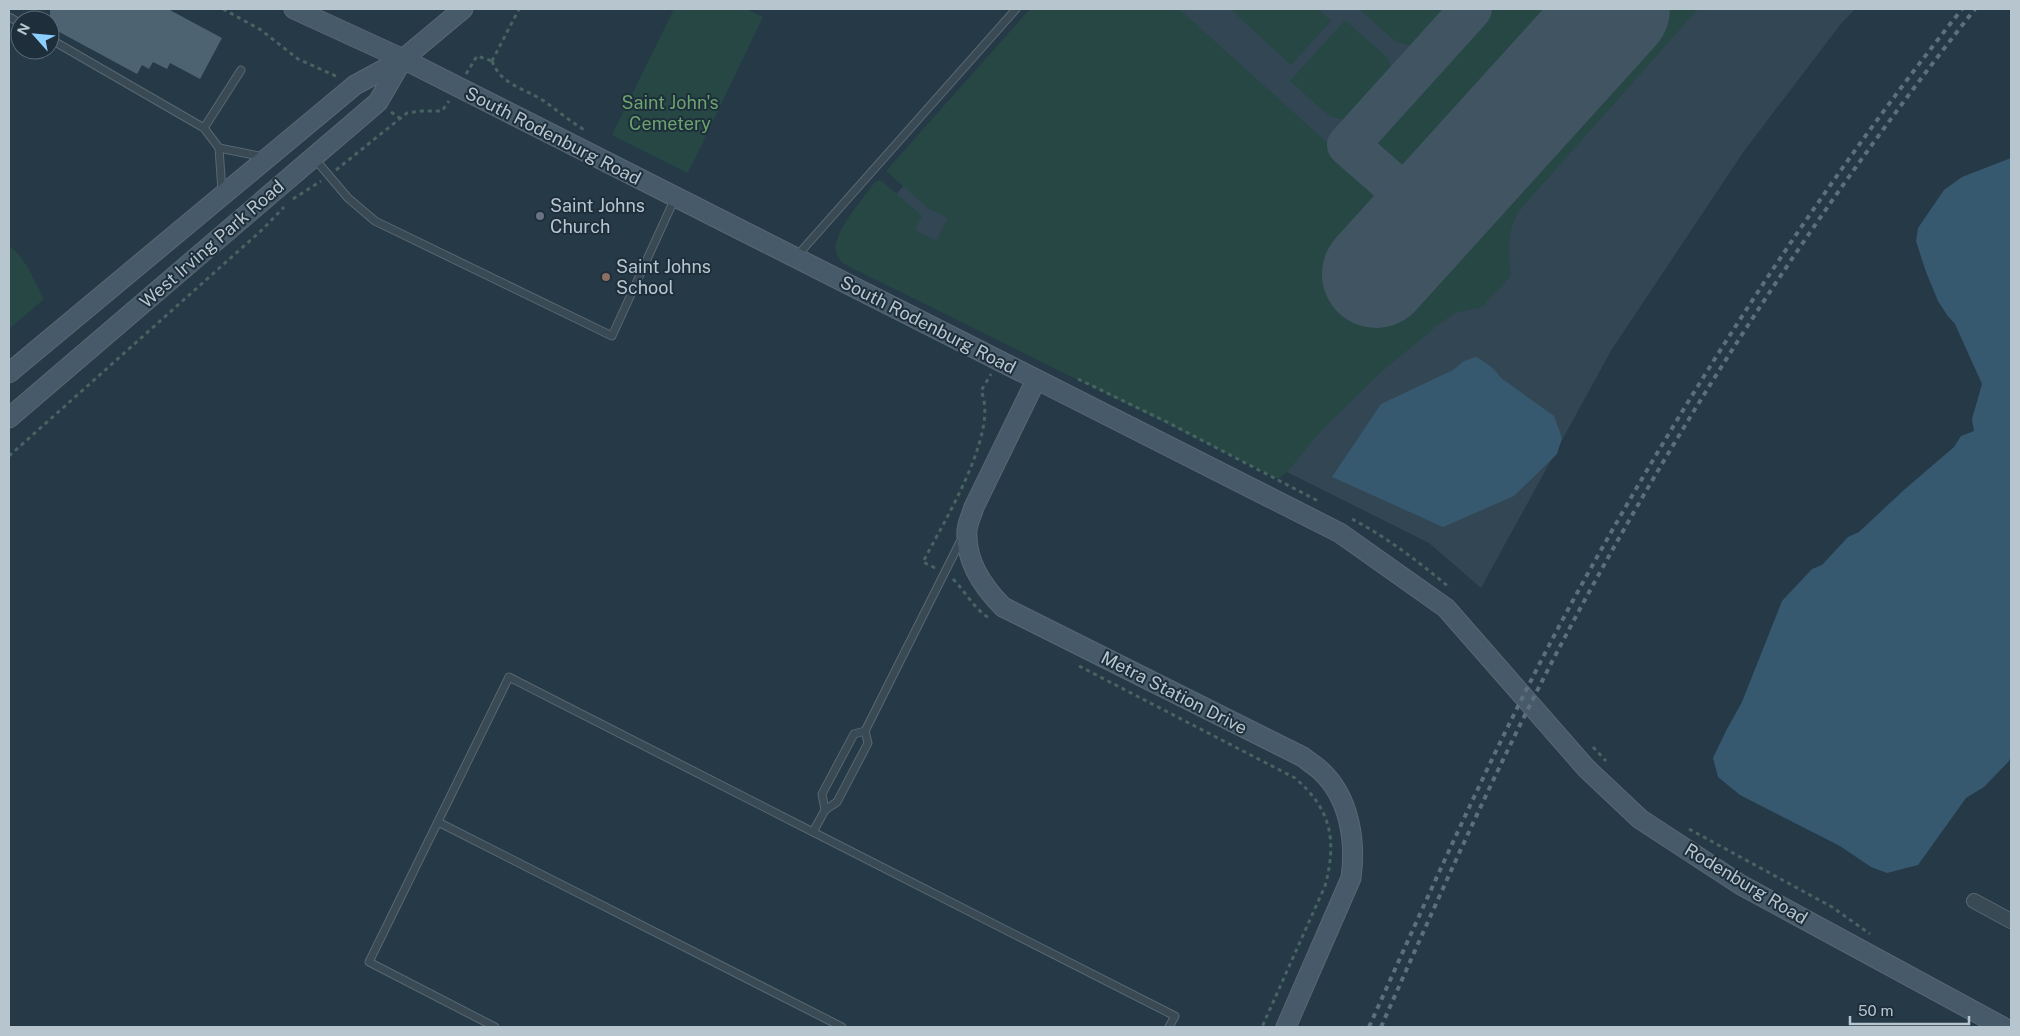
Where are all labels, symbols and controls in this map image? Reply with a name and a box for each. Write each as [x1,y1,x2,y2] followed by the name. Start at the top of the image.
[10,10,60,60] north arrow
[14,21,33,38] text: N
[462,82,644,189] street label: South Rodenburg Road
[621,92,719,134] park label: Saint John's Cemetery
[135,175,288,312] street label: West Irving Park Road
[550,195,645,237] place label: Saint Johns Church
[534,210,546,222] marker: Saint Johns Church
[616,256,711,298] place label: Saint Johns School
[600,271,612,283] marker: Saint Johns School
[837,271,1019,378] street label: South Rodenburg Road
[1098,647,1251,739] street label: Metra Station Drive
[1681,839,1811,929] street label: Rodenburg Road
[1850,994,1969,1026] scale bar
[1858,1002,1893,1019] text: 50 m

